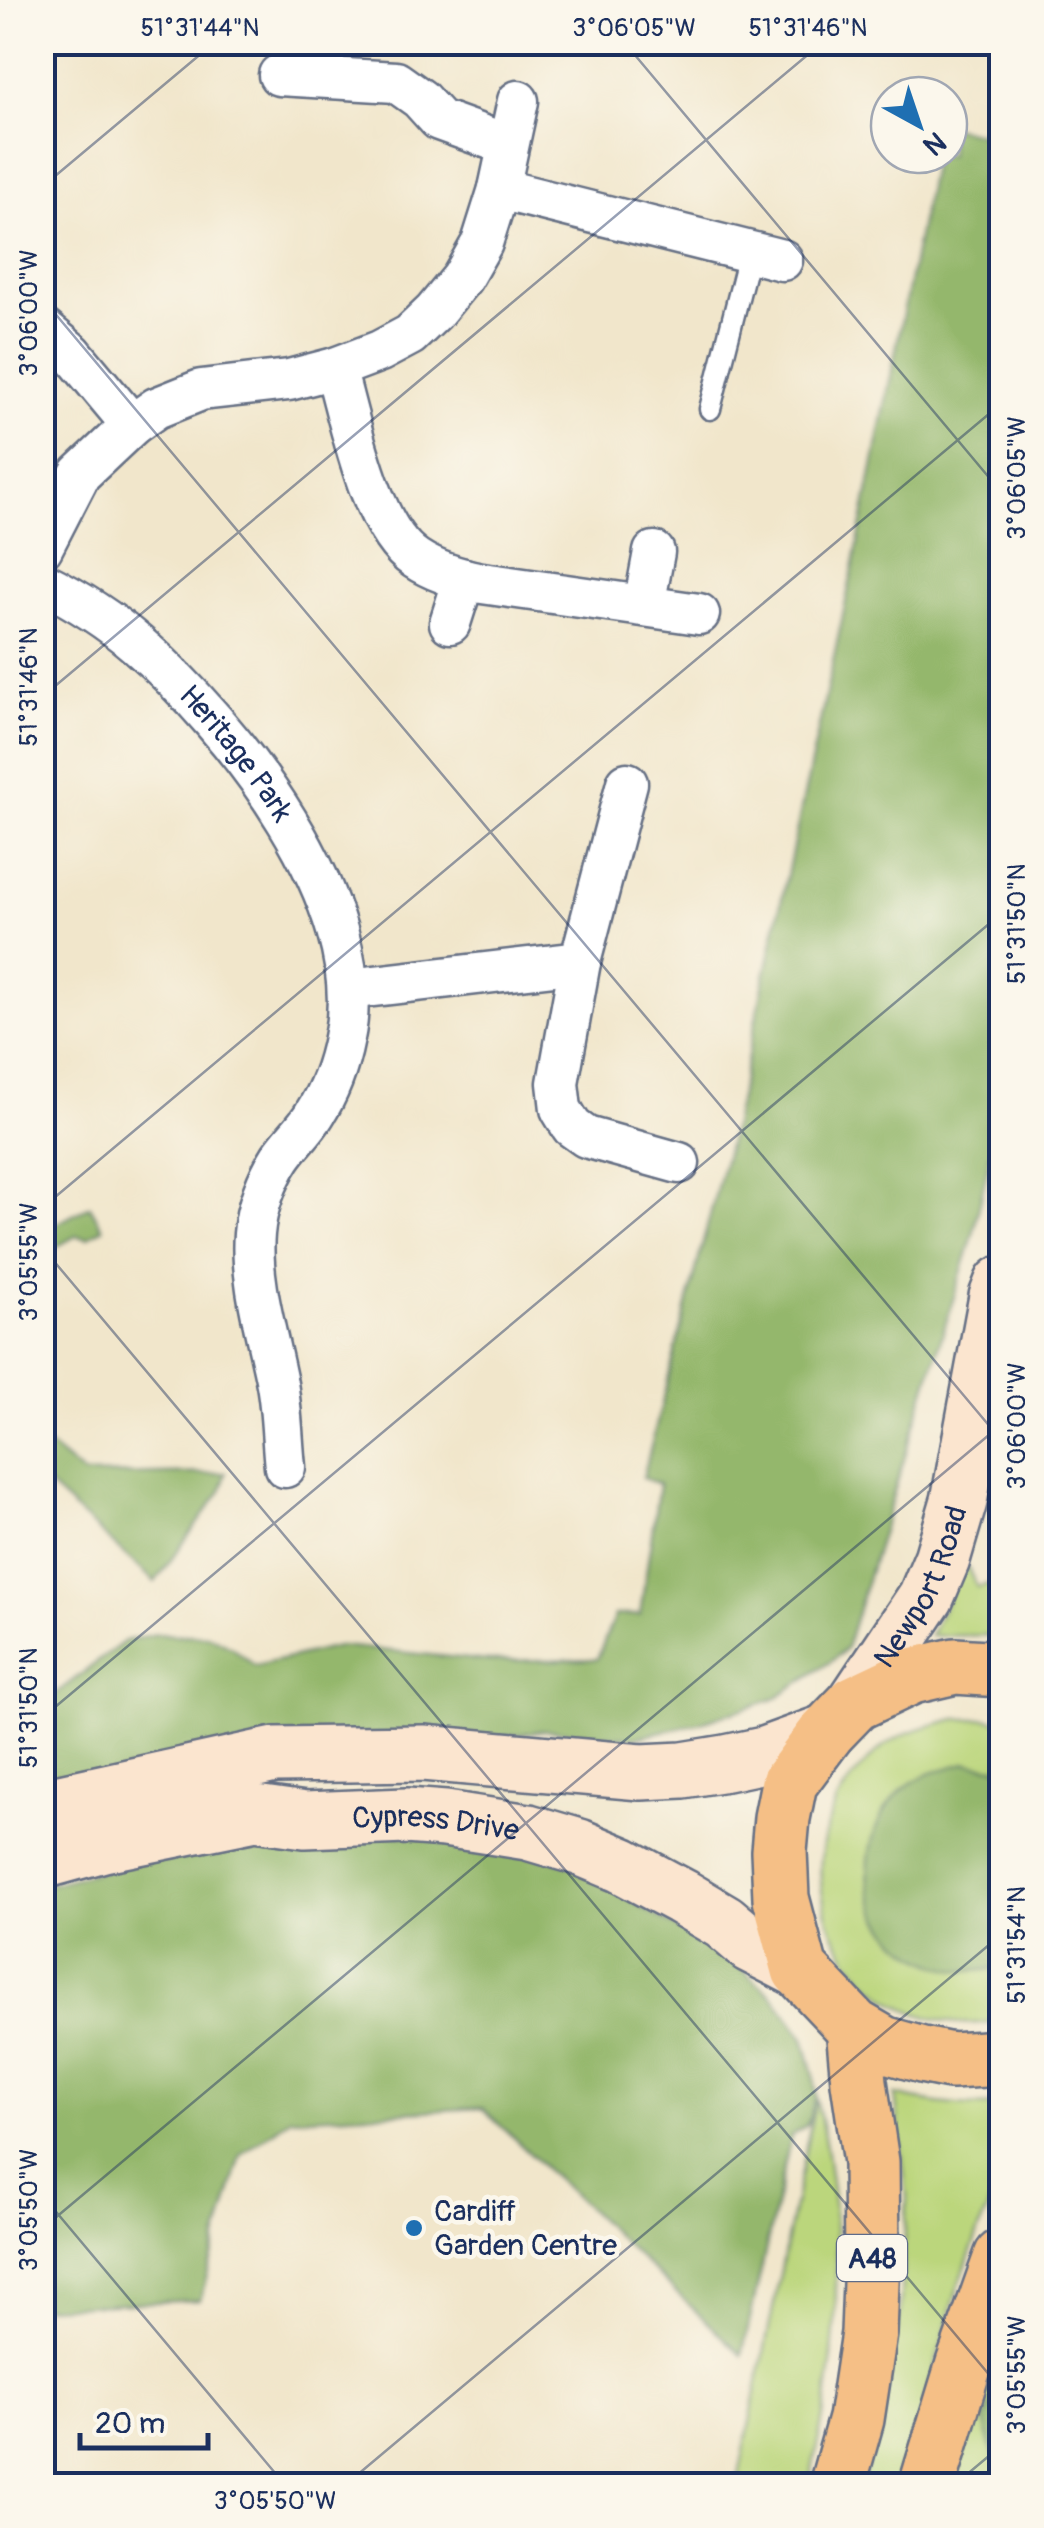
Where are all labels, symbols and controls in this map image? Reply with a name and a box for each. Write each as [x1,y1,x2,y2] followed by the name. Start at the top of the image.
[140,13,260,44] text: 51°31'44"N
[572,13,696,44] text: 3°06'05"W
[748,13,868,44] text: 51°31'46"N
[869,75,969,175] north arrow
[916,124,953,162] text: N
[14,249,45,377] text: 3°06'00"W
[1002,416,1033,540] text: 3°06'05"W
[14,627,45,747] text: 51°31'46"N
[171,677,301,829] street label: Heritage Park
[1002,864,1033,984] text: 51°31'50"N
[14,1202,45,1322] text: 3°05'55"W
[1002,1362,1033,1490] text: 3°06'00"W
[866,1501,976,1675] street label: Newport Road
[14,1648,45,1768] text: 51°31'50"N
[351,1798,522,1849] street label: Cypress Drive
[1002,1886,1033,2004] text: 51°31'54"N
[14,2149,45,2271] text: 3°05'50"W
[434,2193,617,2264] place label: Cardiff Garden Centre
[403,2217,425,2239] marker: Cardiff Garden Centre
[837,2235,907,2281] road number: A48
[1002,2315,1033,2435] text: 3°05'55"W
[80,2388,208,2450] scale bar
[95,2405,165,2442] text: 20 m
[214,2486,336,2517] text: 3°05'50"W

